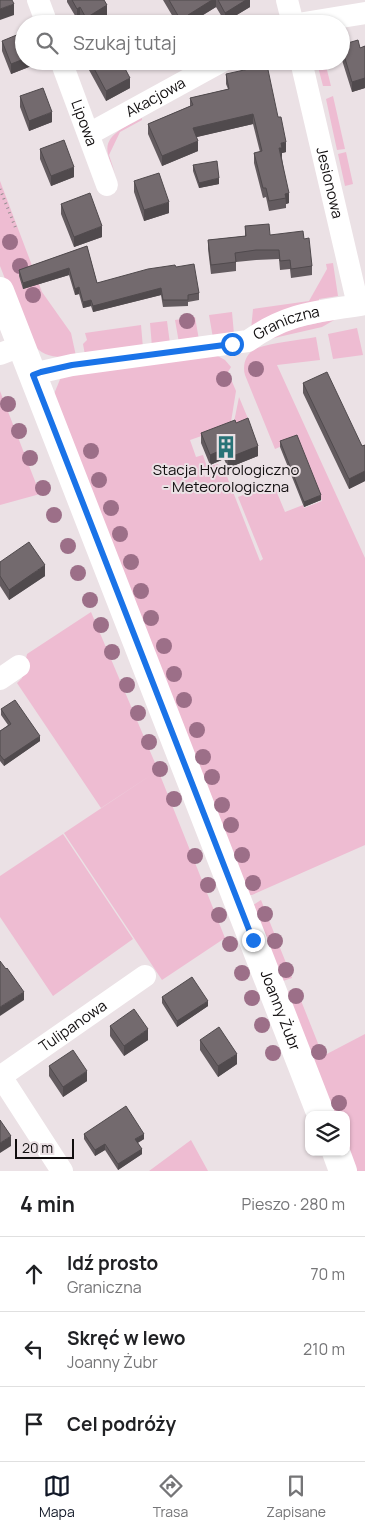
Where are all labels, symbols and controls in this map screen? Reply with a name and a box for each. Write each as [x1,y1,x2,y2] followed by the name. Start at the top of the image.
[15,15,350,70] search box
[33,29,61,57] icon: search
[73,30,176,56] text: Szukaj tutaj
[122,72,189,122] street label: Akacjowa
[66,97,103,149] street label: Lipowa
[311,145,348,220] street label: Jesionowa
[249,301,321,345] street label: Graniczna
[221,333,244,356] route start
[213,434,239,460] building icon: Stacja Hydrologiczno - Meteorologiczna
[153,459,299,497] place label: Stacja Hydrologiczno - Meteorologiczna
[242,929,265,952] route end
[255,967,306,1054] street label: Joanny Żubr
[35,995,111,1057] street label: Tulipanowa
[305,1111,350,1156] map controls
[305,1111,350,1156] button: layers
[15,1136,74,1159] scale bar
[22,1138,53,1157] text: 20 m
[20,1190,75,1218] text: 4 min
[242,1193,345,1215] text: Pieszo · 280 m
[67,1250,158,1276] text: Idź prosto
[20,1260,48,1288] icon: ahead
[310,1263,345,1285] text: 70 m
[67,1276,142,1298] text: Graniczna
[67,1325,186,1351] text: Skręć w lewo
[20,1335,48,1363] icon: left
[303,1338,345,1360] text: 210 m
[67,1351,158,1373] text: Joanny Żubr
[20,1410,48,1438] icon: arrive
[67,1411,176,1437] text: Cel podróży
[39,1472,75,1521] tab: Mapa
[153,1472,188,1521] tab: Trasa
[266,1472,326,1521] tab: Zapisane

